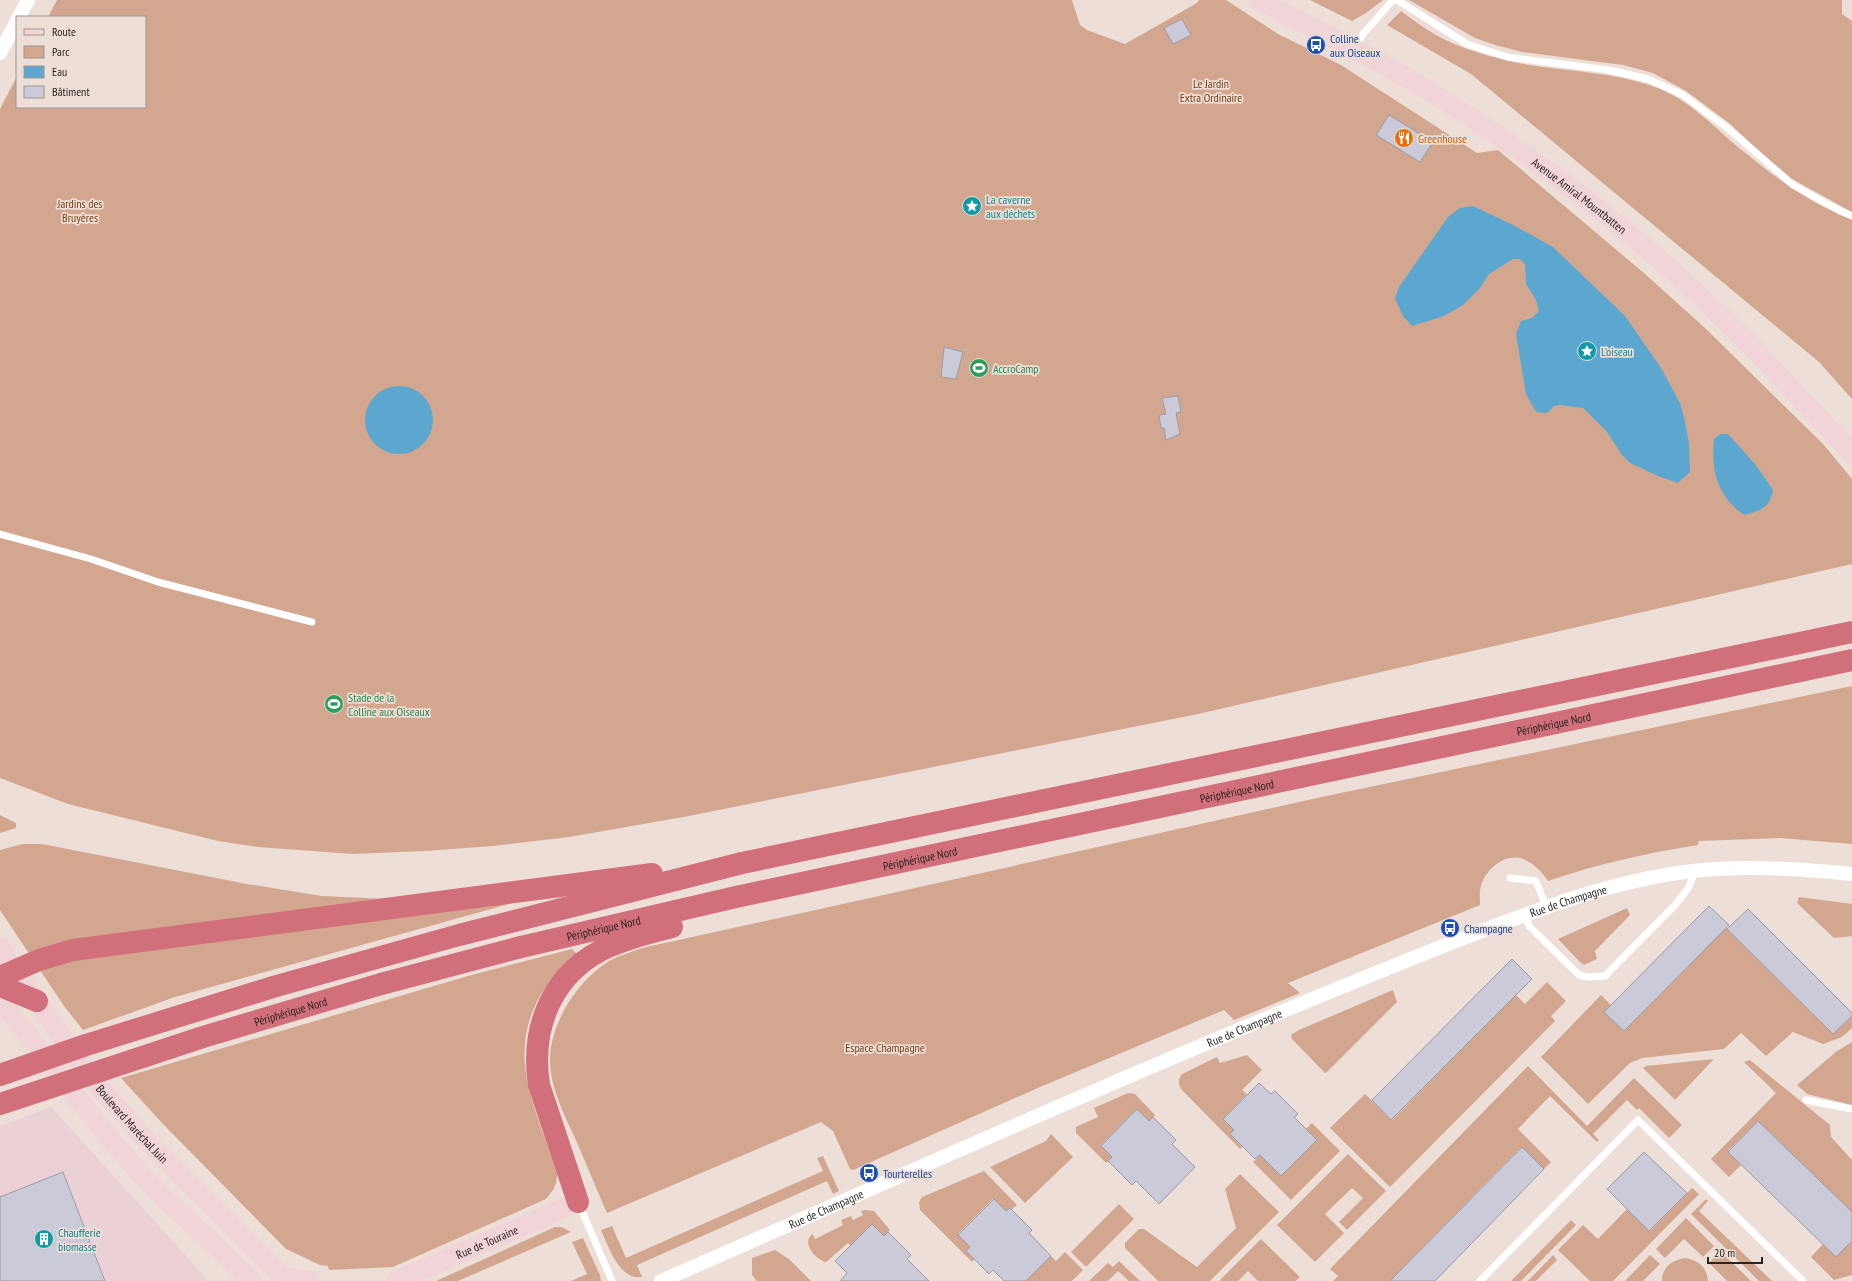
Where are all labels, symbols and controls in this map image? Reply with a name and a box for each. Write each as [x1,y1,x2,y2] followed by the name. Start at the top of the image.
[16,16,146,108] legend
[52,24,76,39] text: Route
[1330,31,1380,60] place label: Colline aux Oiseaux
[1305,34,1327,56] bus stop icon: Colline aux Oiseaux
[52,44,70,59] text: Parc
[52,64,67,79] text: Eau
[1180,76,1242,105] park label: Le Jardin Extra Ordinaire
[52,84,90,99] text: Bâtiment
[1393,127,1415,149] restaurant icon: Greenhouse
[1418,131,1467,146] place label: Greenhouse
[1529,154,1630,236] street label: Avenue Amiral Mountbatten
[986,192,1035,221] place label: La caverne aux déchets
[961,195,983,217] place icon: La caverne aux déchets
[57,196,102,225] park label: Jardins des Bruyères
[1576,340,1598,362] place icon: L'oiseau
[1601,344,1633,359] place label: L'oiseau
[968,357,990,379] sports icon: AccroCamp
[993,361,1039,376] place label: AccroCamp
[348,690,430,719] place label: Stade de la Colline aux Oiseaux
[323,693,345,715] sports icon: Stade de la Colline aux Oiseaux
[1515,708,1592,739] street label: Périphérique Nord
[1198,775,1275,806] street label: Périphérique Nord
[881,843,958,873] street label: Périphérique Nord
[1528,881,1608,920] street label: Rue de Champagne
[565,912,642,944] street label: Périphérique Nord
[1439,917,1461,939] bus stop icon: Champagne
[1464,921,1513,936] place label: Champagne
[252,993,329,1029] street label: Périphérique Nord
[1204,1005,1284,1050] street label: Rue de Champagne
[845,1040,925,1055] park label: Espace Champagne
[93,1081,172,1166] street label: Boulevard Maréchal Juin
[858,1162,880,1184] bus stop icon: Tourterelles
[883,1166,932,1181] place label: Tourterelles
[786,1186,866,1232] street label: Rue de Champagne
[453,1221,520,1262] street label: Rue de Touraine
[58,1225,101,1254] place label: Chaufferie biomasse
[33,1228,55,1250] building icon: Chaufferie biomasse
[1708,1239,1762,1265] scale bar
[1714,1245,1735,1260] text: 20 m

